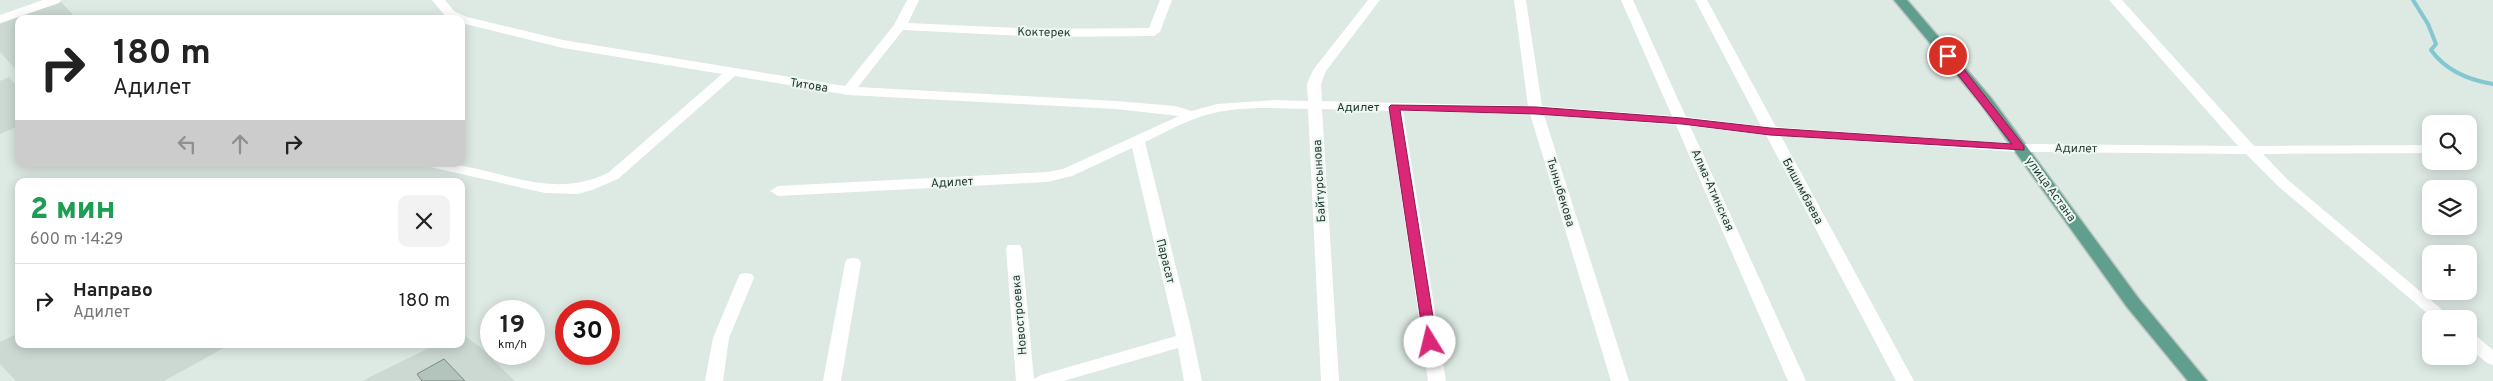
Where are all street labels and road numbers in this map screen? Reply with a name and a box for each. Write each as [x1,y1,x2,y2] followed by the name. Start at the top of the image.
[1017,25,1071,41] street label: Коктерек
[789,75,829,97] street label: Титова
[1337,100,1380,116] street label: Адилет
[1310,139,1330,223] street label: Байтурсынова
[2055,141,2098,157] street label: Адилет
[1687,147,1737,234] street label: Алма-Атинская
[2021,154,2079,225] street label: улица Астана
[1778,155,1826,227] street label: Бишимбаева
[1542,156,1578,229] street label: Тыныбекова
[930,174,974,192] street label: Адилет
[1152,237,1178,286] street label: Парасат
[1009,274,1031,356] street label: Новостроевка

